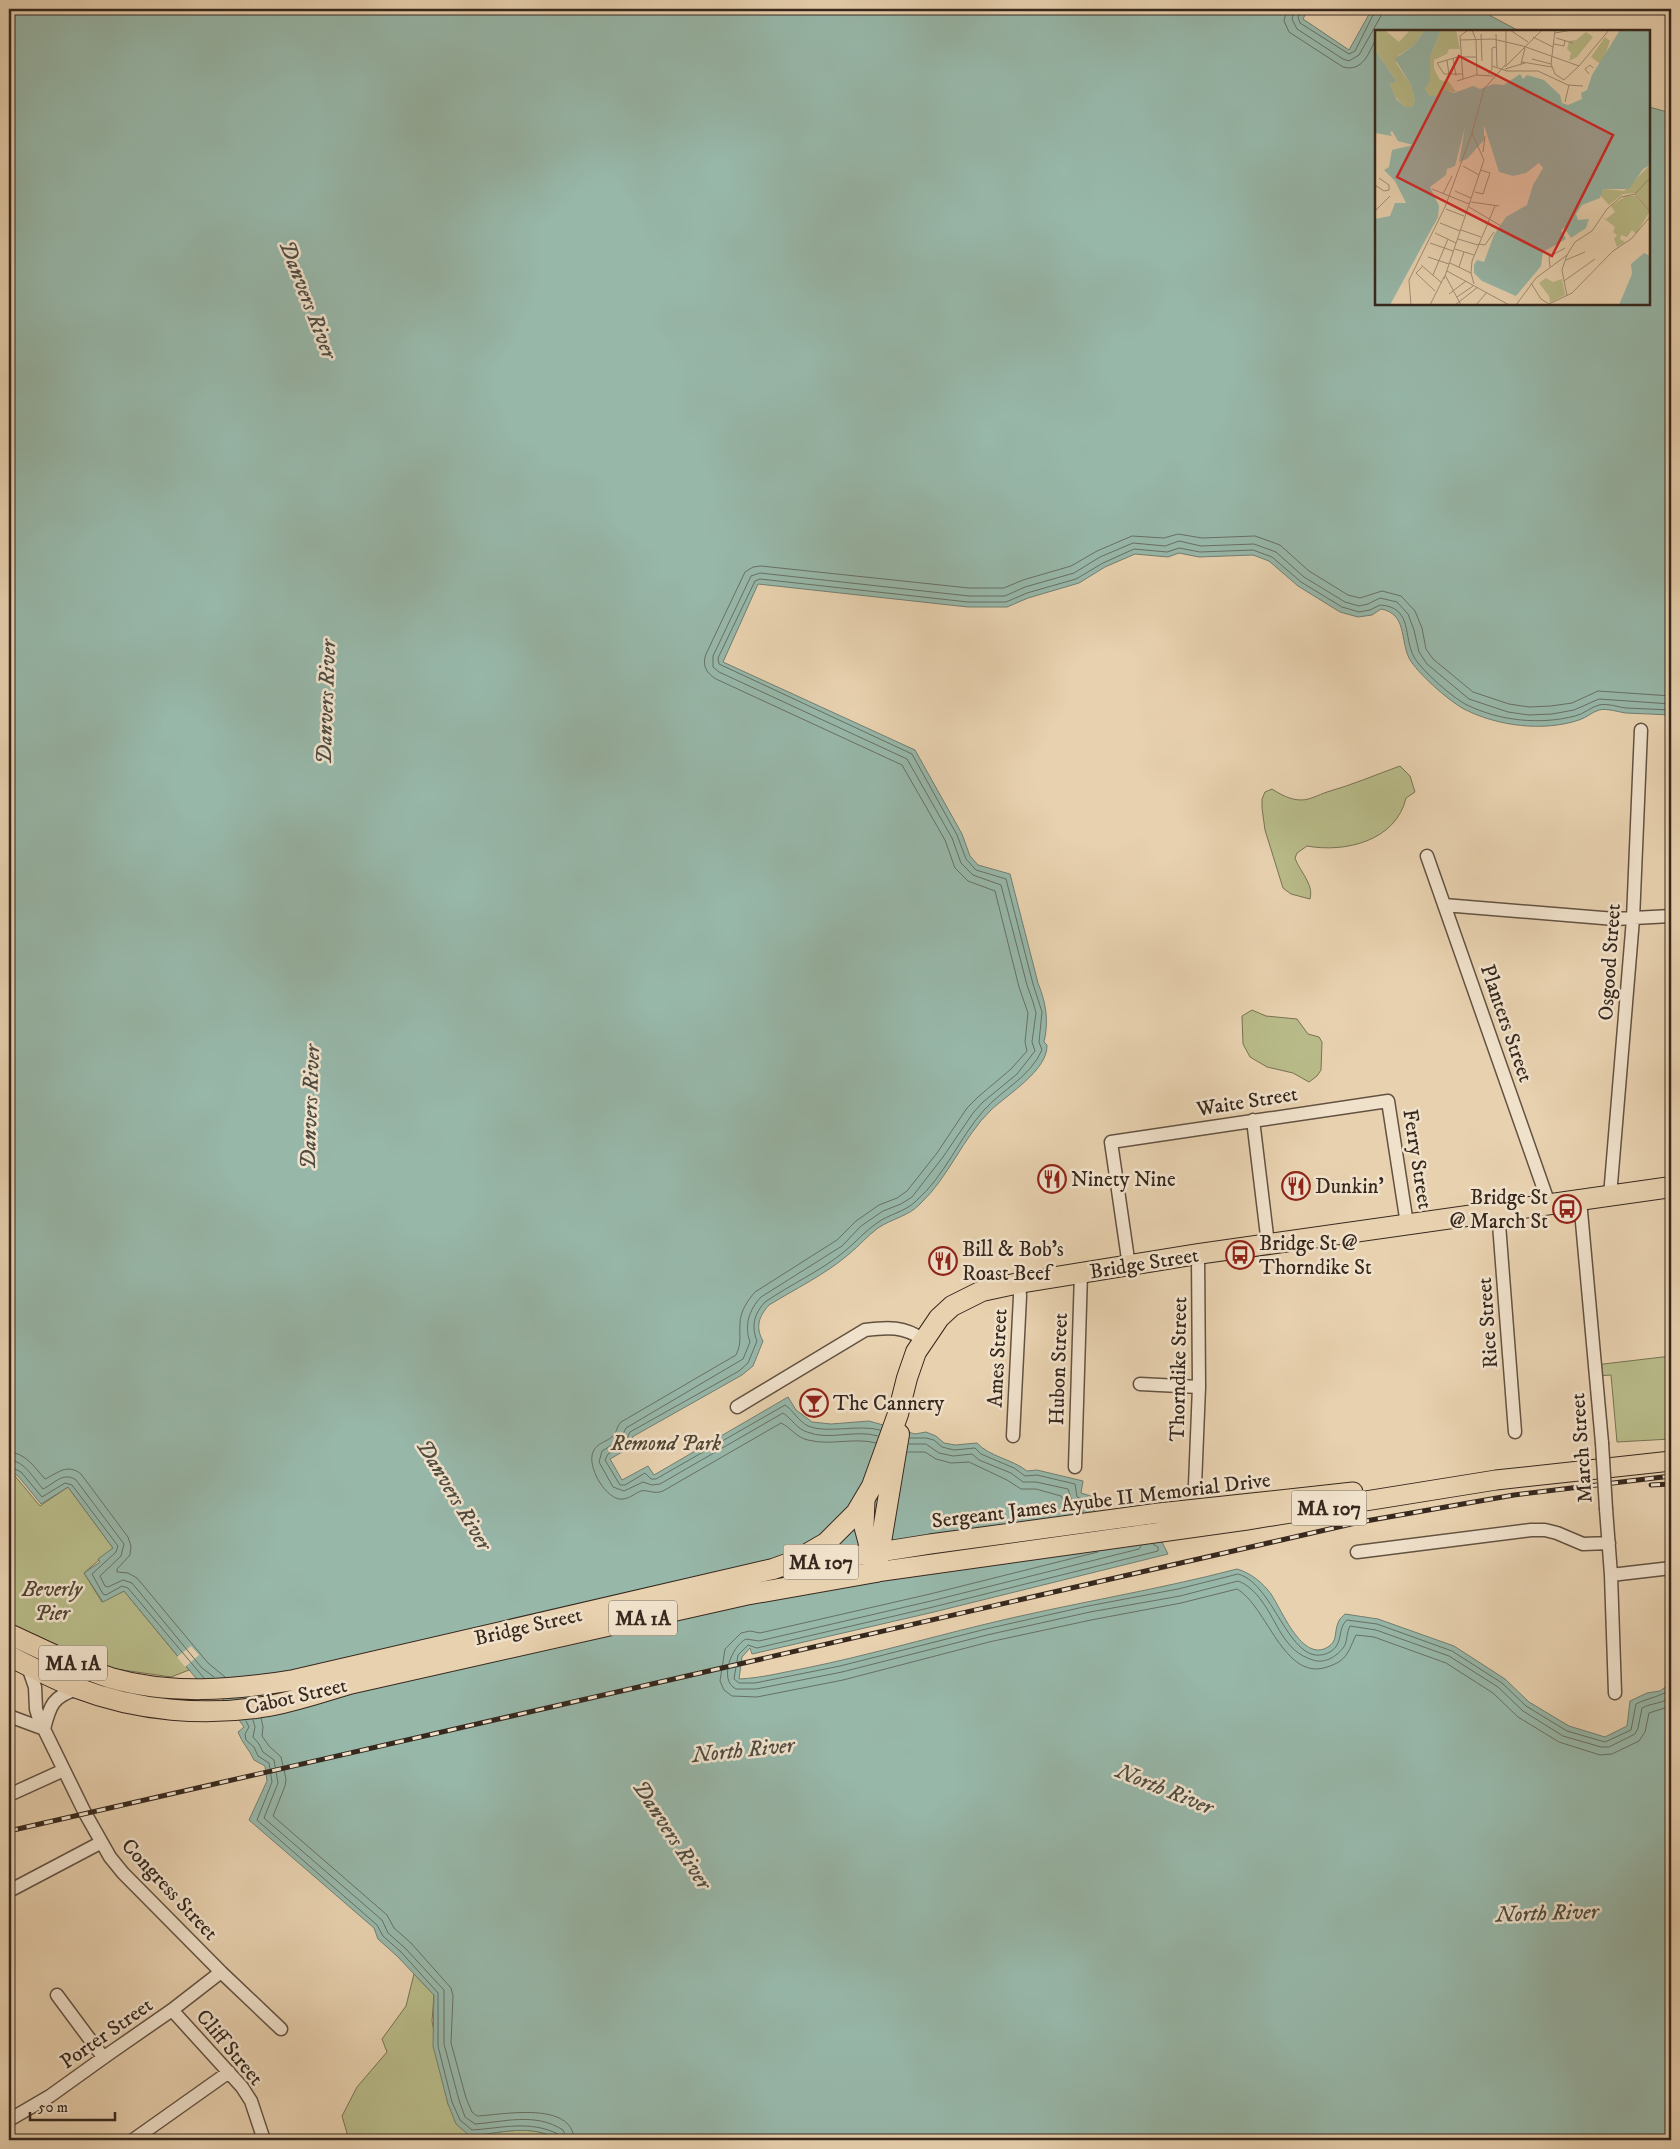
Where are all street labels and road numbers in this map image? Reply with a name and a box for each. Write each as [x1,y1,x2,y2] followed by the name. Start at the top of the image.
[1593,902,1627,1021] street label: Osgood Street
[1474,961,1538,1086] street label: Planters Street
[1194,1081,1300,1123] street label: Waite Street
[1396,1107,1438,1211] street label: Ferry Street
[1088,1243,1201,1285] street label: Bridge Street
[1472,1276,1504,1369] street label: Rice Street
[1165,1296,1193,1442] street label: Thorndike Street
[982,1308,1014,1408] street label: Ames Street
[1044,1312,1074,1426] street label: Hubon Street
[1565,1392,1599,1504] street label: March Street
[930,1467,1272,1535] street label: Sergeant James Ayube II Memorial Drive
[1292,1490,1366,1526] road number: MA 107
[784,1544,858,1580] road number: MA 107
[609,1600,677,1636] road number: MA 1A
[472,1602,585,1652] street label: Bridge Street
[39,1646,107,1680] road number: MA 1A
[243,1673,350,1721] street label: Cabot Street
[115,1833,223,1946] street label: Congress Street
[55,1992,158,2075] street label: Porter Street
[190,2004,269,2091] street label: Cliff Street

